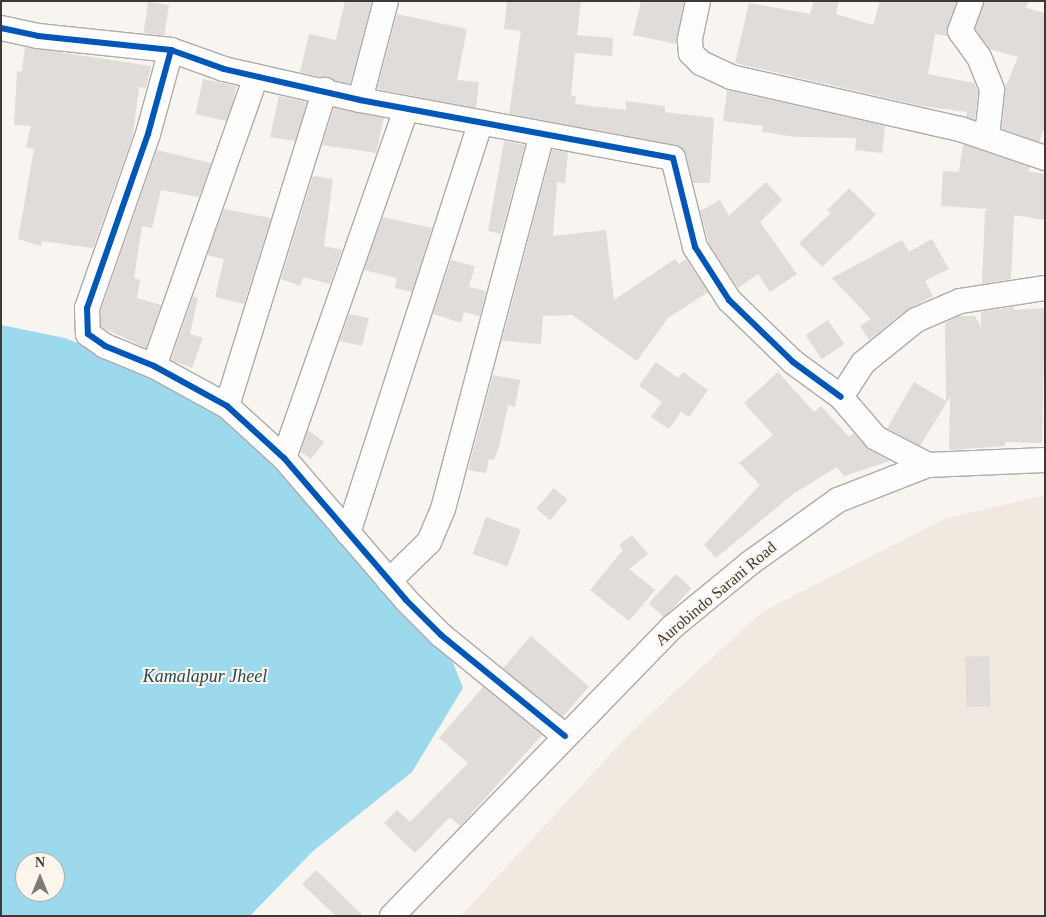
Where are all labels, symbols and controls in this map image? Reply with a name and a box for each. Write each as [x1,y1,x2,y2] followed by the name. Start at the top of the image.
[652,538,780,650] street label: Aurobindo Sarani Road
[143,665,267,687] water label: Kamalapur Jheel
[15,852,65,902] north arrow
[35,855,45,870] text: N

